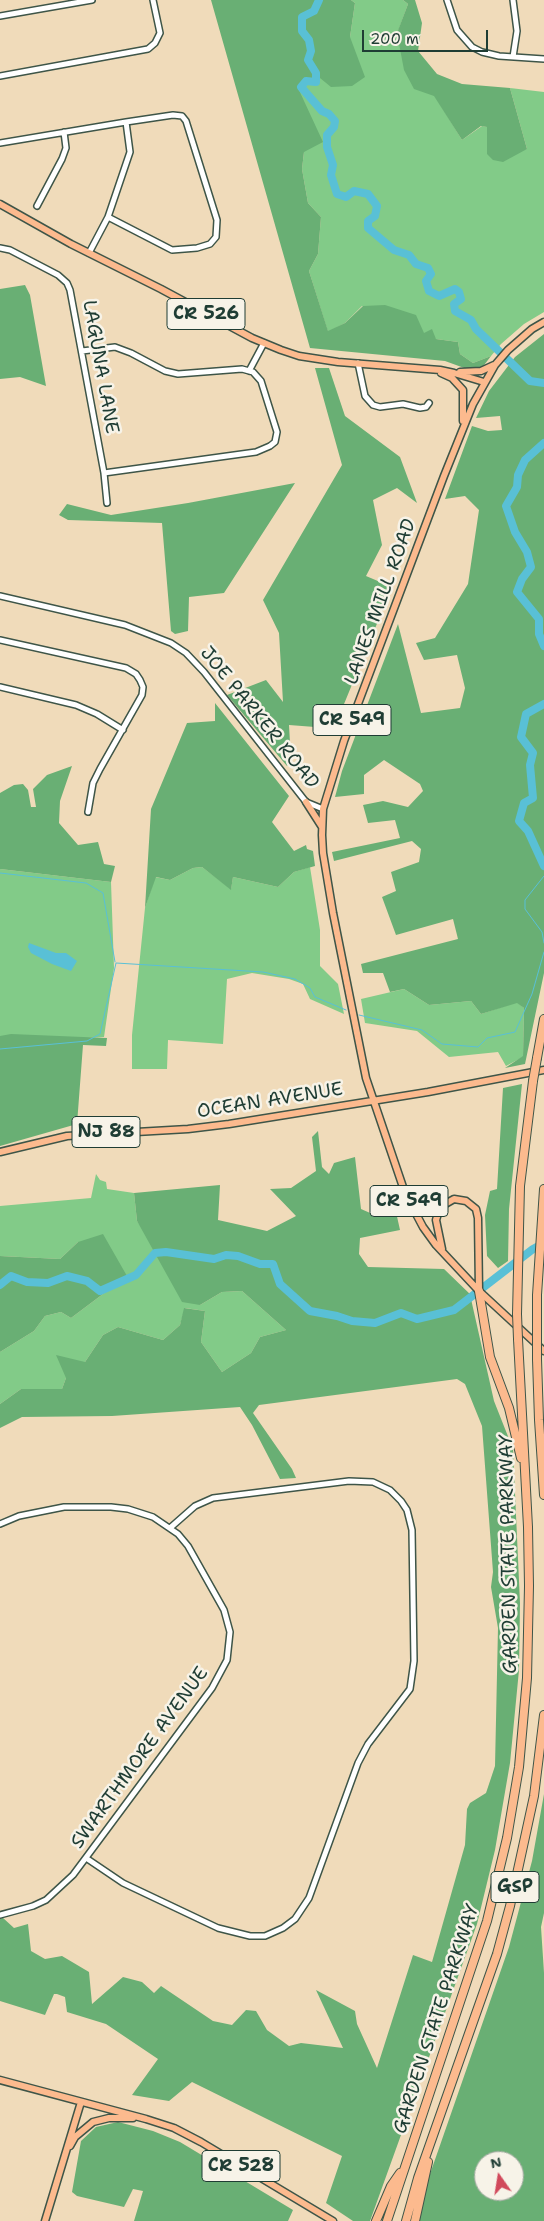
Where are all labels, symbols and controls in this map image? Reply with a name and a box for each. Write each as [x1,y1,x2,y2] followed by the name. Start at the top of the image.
[364,20,490,52] scale bar
[370,29,419,49] text: 200 m
[77,298,123,436] street label: LAGUNA LANE
[167,298,245,329] road number: CR 526
[340,516,422,688] street label: LANES MILL ROAD
[195,642,323,794] street label: JOE PARKER ROAD
[313,704,391,736] road number: CR 549
[195,1078,345,1124] street label: OCEAN AVENUE
[72,1116,140,1148] road number: NJ 88
[370,1186,448,1216] road number: CR 549
[496,1434,522,1674] street label: GARDEN STATE PARKWAY
[66,1663,214,1853] street label: SWARTHMORE AVENUE
[491,1871,539,1902] road number: GSP
[389,1901,485,2137] street label: GARDEN STATE PARKWAY
[202,2150,280,2182] road number: CR 528
[474,2151,524,2201] north arrow
[488,2152,503,2172] text: N

